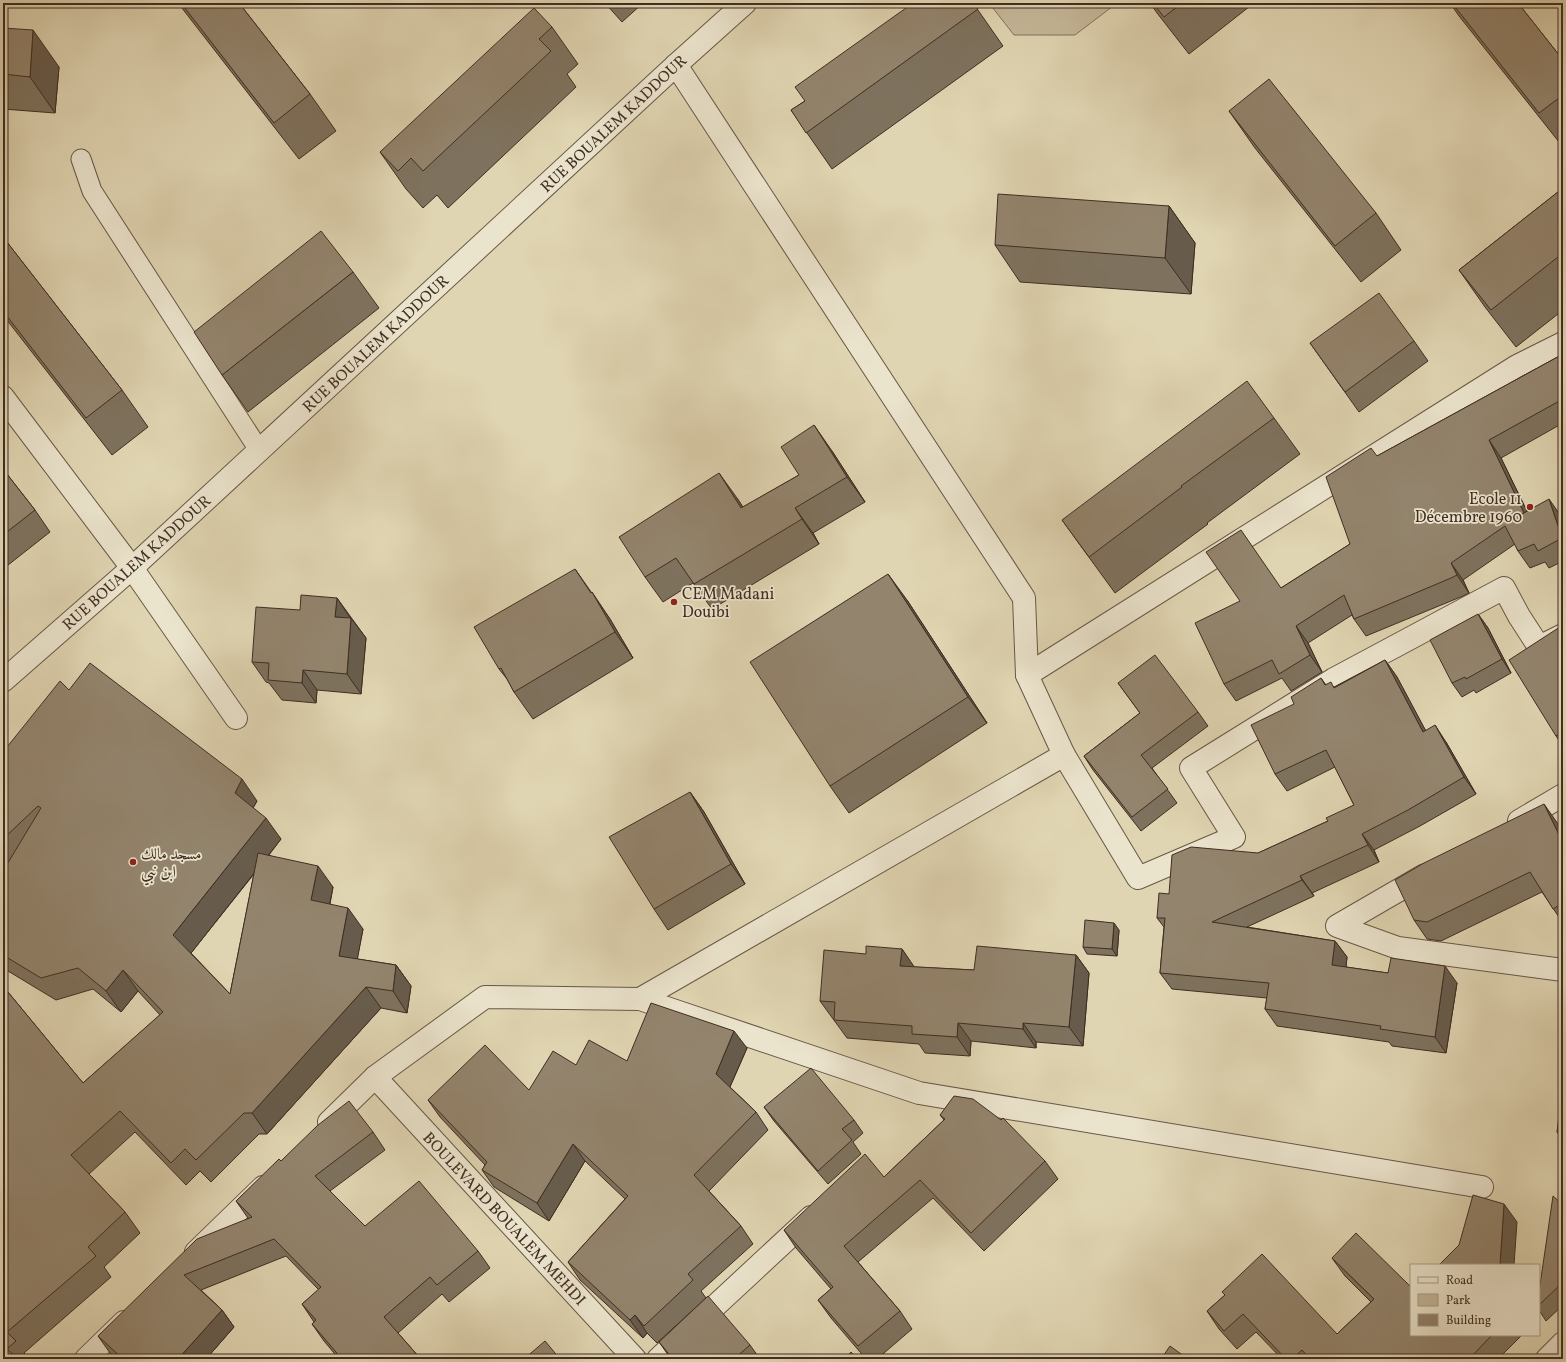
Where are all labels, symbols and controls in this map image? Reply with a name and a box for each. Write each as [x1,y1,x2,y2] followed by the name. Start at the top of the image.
[536,50,693,198] street label: RUE BOUALEM KADDOUR
[298,270,455,418] street label: RUE BOUALEM KADDOUR
[1415,489,1522,529] place label: Ecole 11 Décembre 1960
[58,491,217,636] street label: RUE BOUALEM KADDOUR
[1525,502,1535,512] marker: Ecole 11 Décembre 1960
[682,584,775,624] place label: CEM Madani Douibi
[669,597,679,607] marker: CEM Madani Douibi
[141,844,202,886] place label: مسجد مالك ابن نبي
[128,857,138,867] marker: مسجد مالك ابن نبي
[417,1128,590,1311] street label: BOULEVARD BOUALEM MEHDI
[1410,1264,1540,1336] legend
[1446,1273,1473,1289] text: Road
[1446,1293,1471,1309] text: Park
[1446,1313,1491,1329] text: Building

